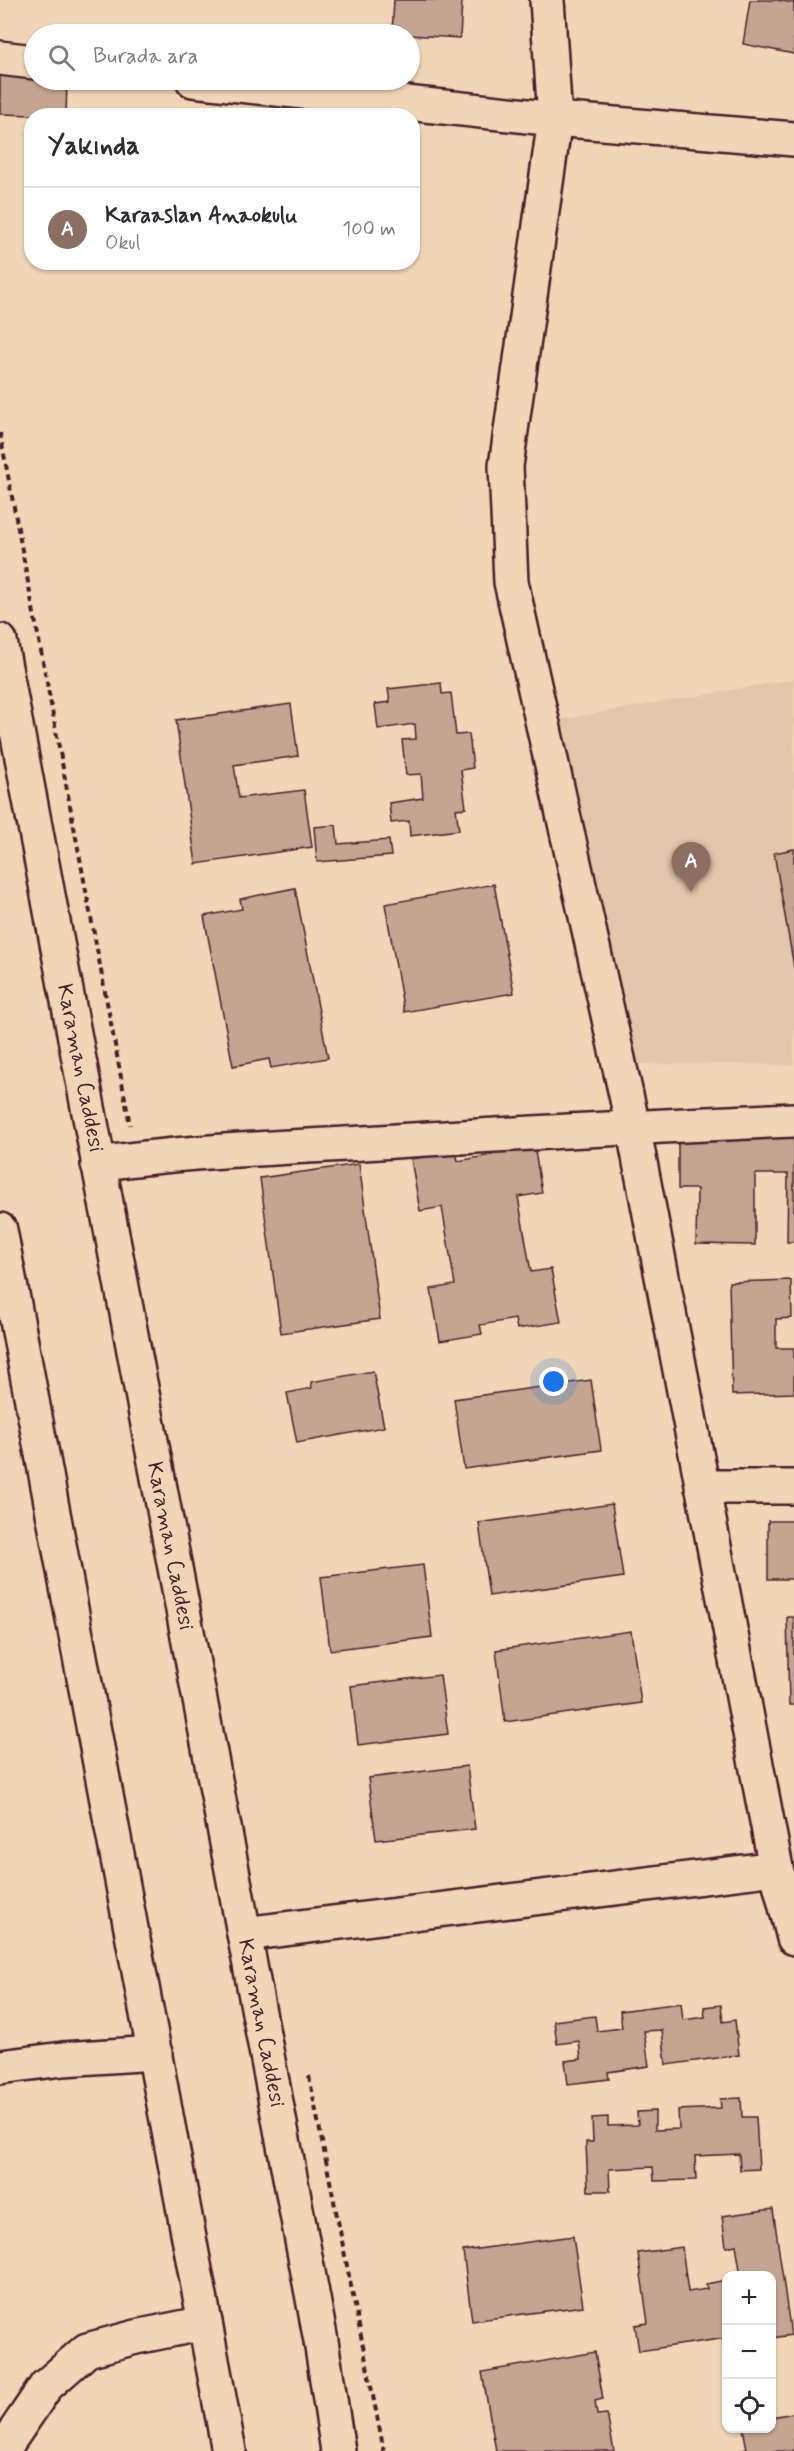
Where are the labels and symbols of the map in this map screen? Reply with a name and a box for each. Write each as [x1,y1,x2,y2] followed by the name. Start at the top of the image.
[672,842,710,892] pin: A
[50,981,110,1155] street label: Karaman Caddesi
[539,1367,568,1396] your location
[140,1459,200,1633] street label: Karaman Caddesi
[231,1936,291,2110] street label: Karaman Caddesi

